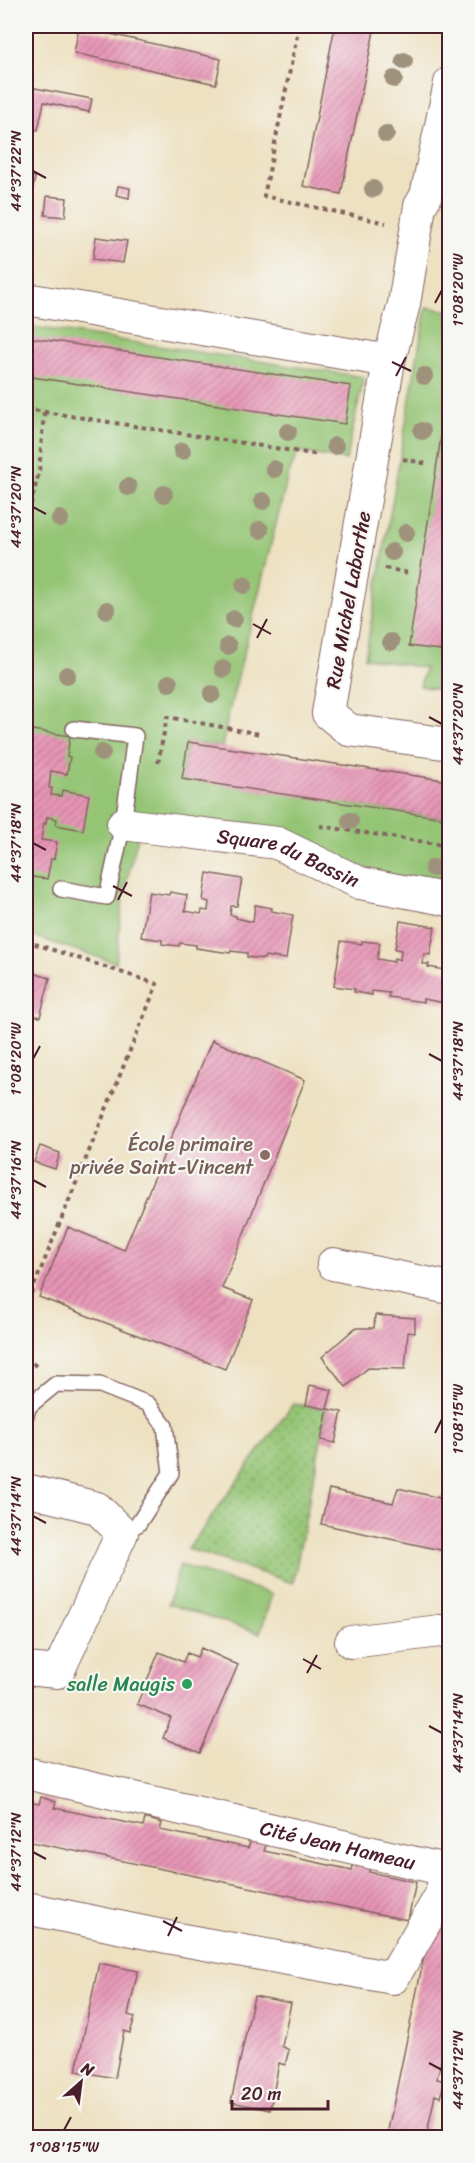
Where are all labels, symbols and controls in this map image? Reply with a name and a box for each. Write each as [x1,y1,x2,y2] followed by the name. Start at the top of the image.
[3,130,29,212] text: 44°37'22"N
[445,253,471,326] text: 1°08'20"W
[3,465,29,548] text: 44°37'20"N
[316,508,381,692] street label: Rue Michel Labarthe
[445,682,471,765] text: 44°37'20"N
[3,803,29,883] text: 44°37'18"N
[215,819,365,898] street label: Square du Bassin
[445,1021,471,1101] text: 44°37'18"N
[3,1022,29,1095] text: 1°08'20"W
[69,1127,254,1185] place label: École primaire privée Saint-Vincent
[3,1140,29,1220] text: 44°37'16"N
[258,1148,272,1162] marker: École primaire privée Saint-Vincent
[445,1383,471,1454] text: 1°08'15"W
[3,1475,29,1556] text: 44°37'14"N
[66,1667,176,1702] place label: salle Maugis
[180,1677,194,1691] marker: salle Maugis
[445,1692,471,1773] text: 44°37'14"N
[256,1811,419,1880] street label: Cité Jean Hameau
[3,1812,29,1892] text: 44°37'12"N
[445,2030,471,2110] text: 44°37'12"N
[51,2052,111,2112] north arrow
[75,2053,100,2085] text: N
[232,2073,328,2111] scale bar
[241,2078,281,2110] text: 20 m
[29,2134,100,2160] text: 1°08'15"W

